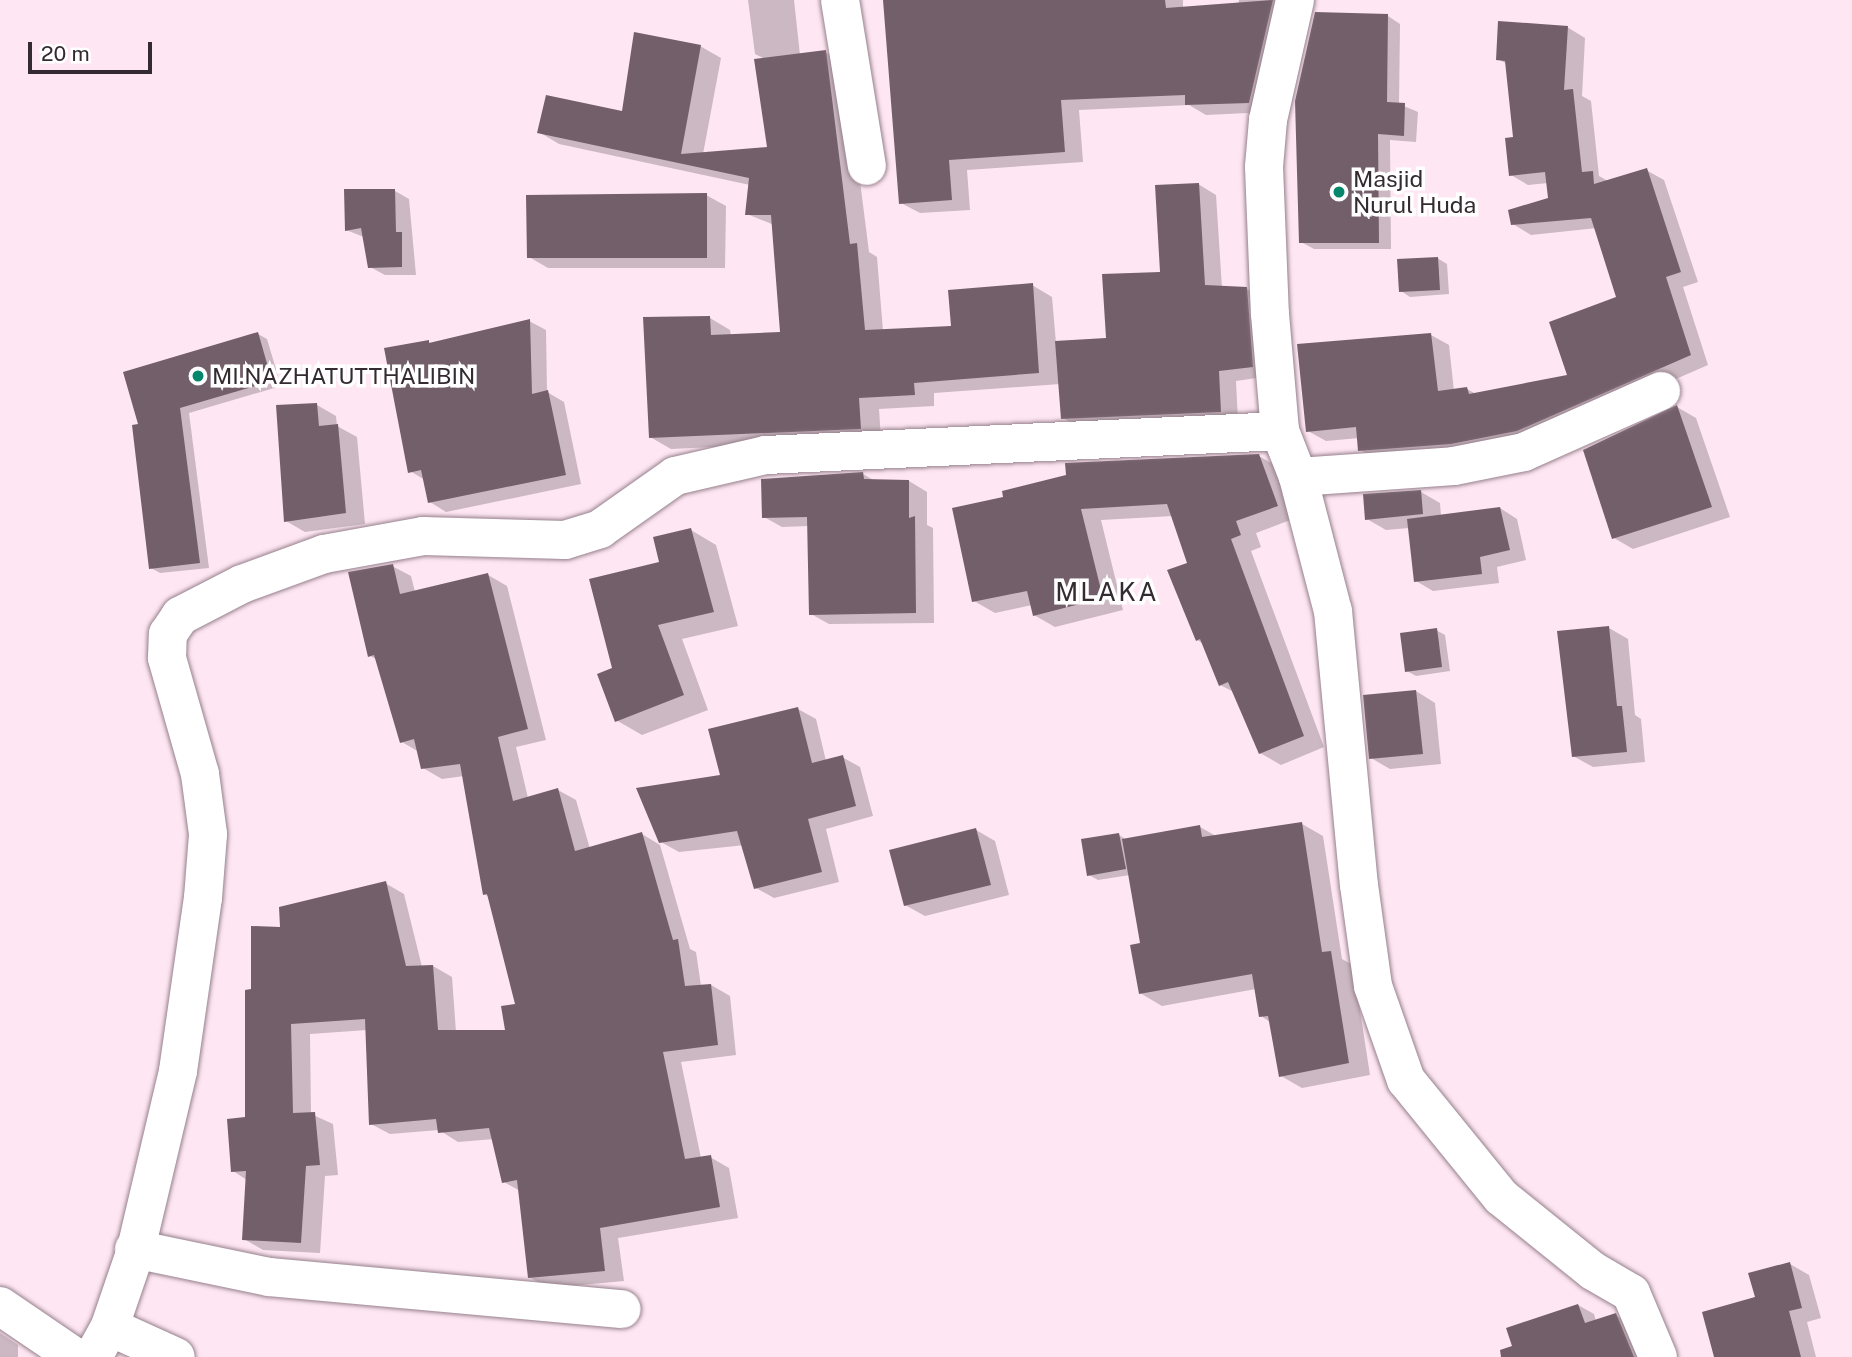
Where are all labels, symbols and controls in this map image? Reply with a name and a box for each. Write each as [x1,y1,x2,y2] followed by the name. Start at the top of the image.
[32,28,156,72] scale bar
[41,41,90,66] text: 20 m
[1353,165,1476,219] place label: Masjid Nurul Huda
[1331,184,1347,200] marker: Masjid Nurul Huda
[212,362,475,390] place label: MI.NAZHATUTTHALIBIN
[190,368,206,384] marker: MI.NAZHATUTTHALIBIN
[1056,576,1158,608] district label: MLAKA

